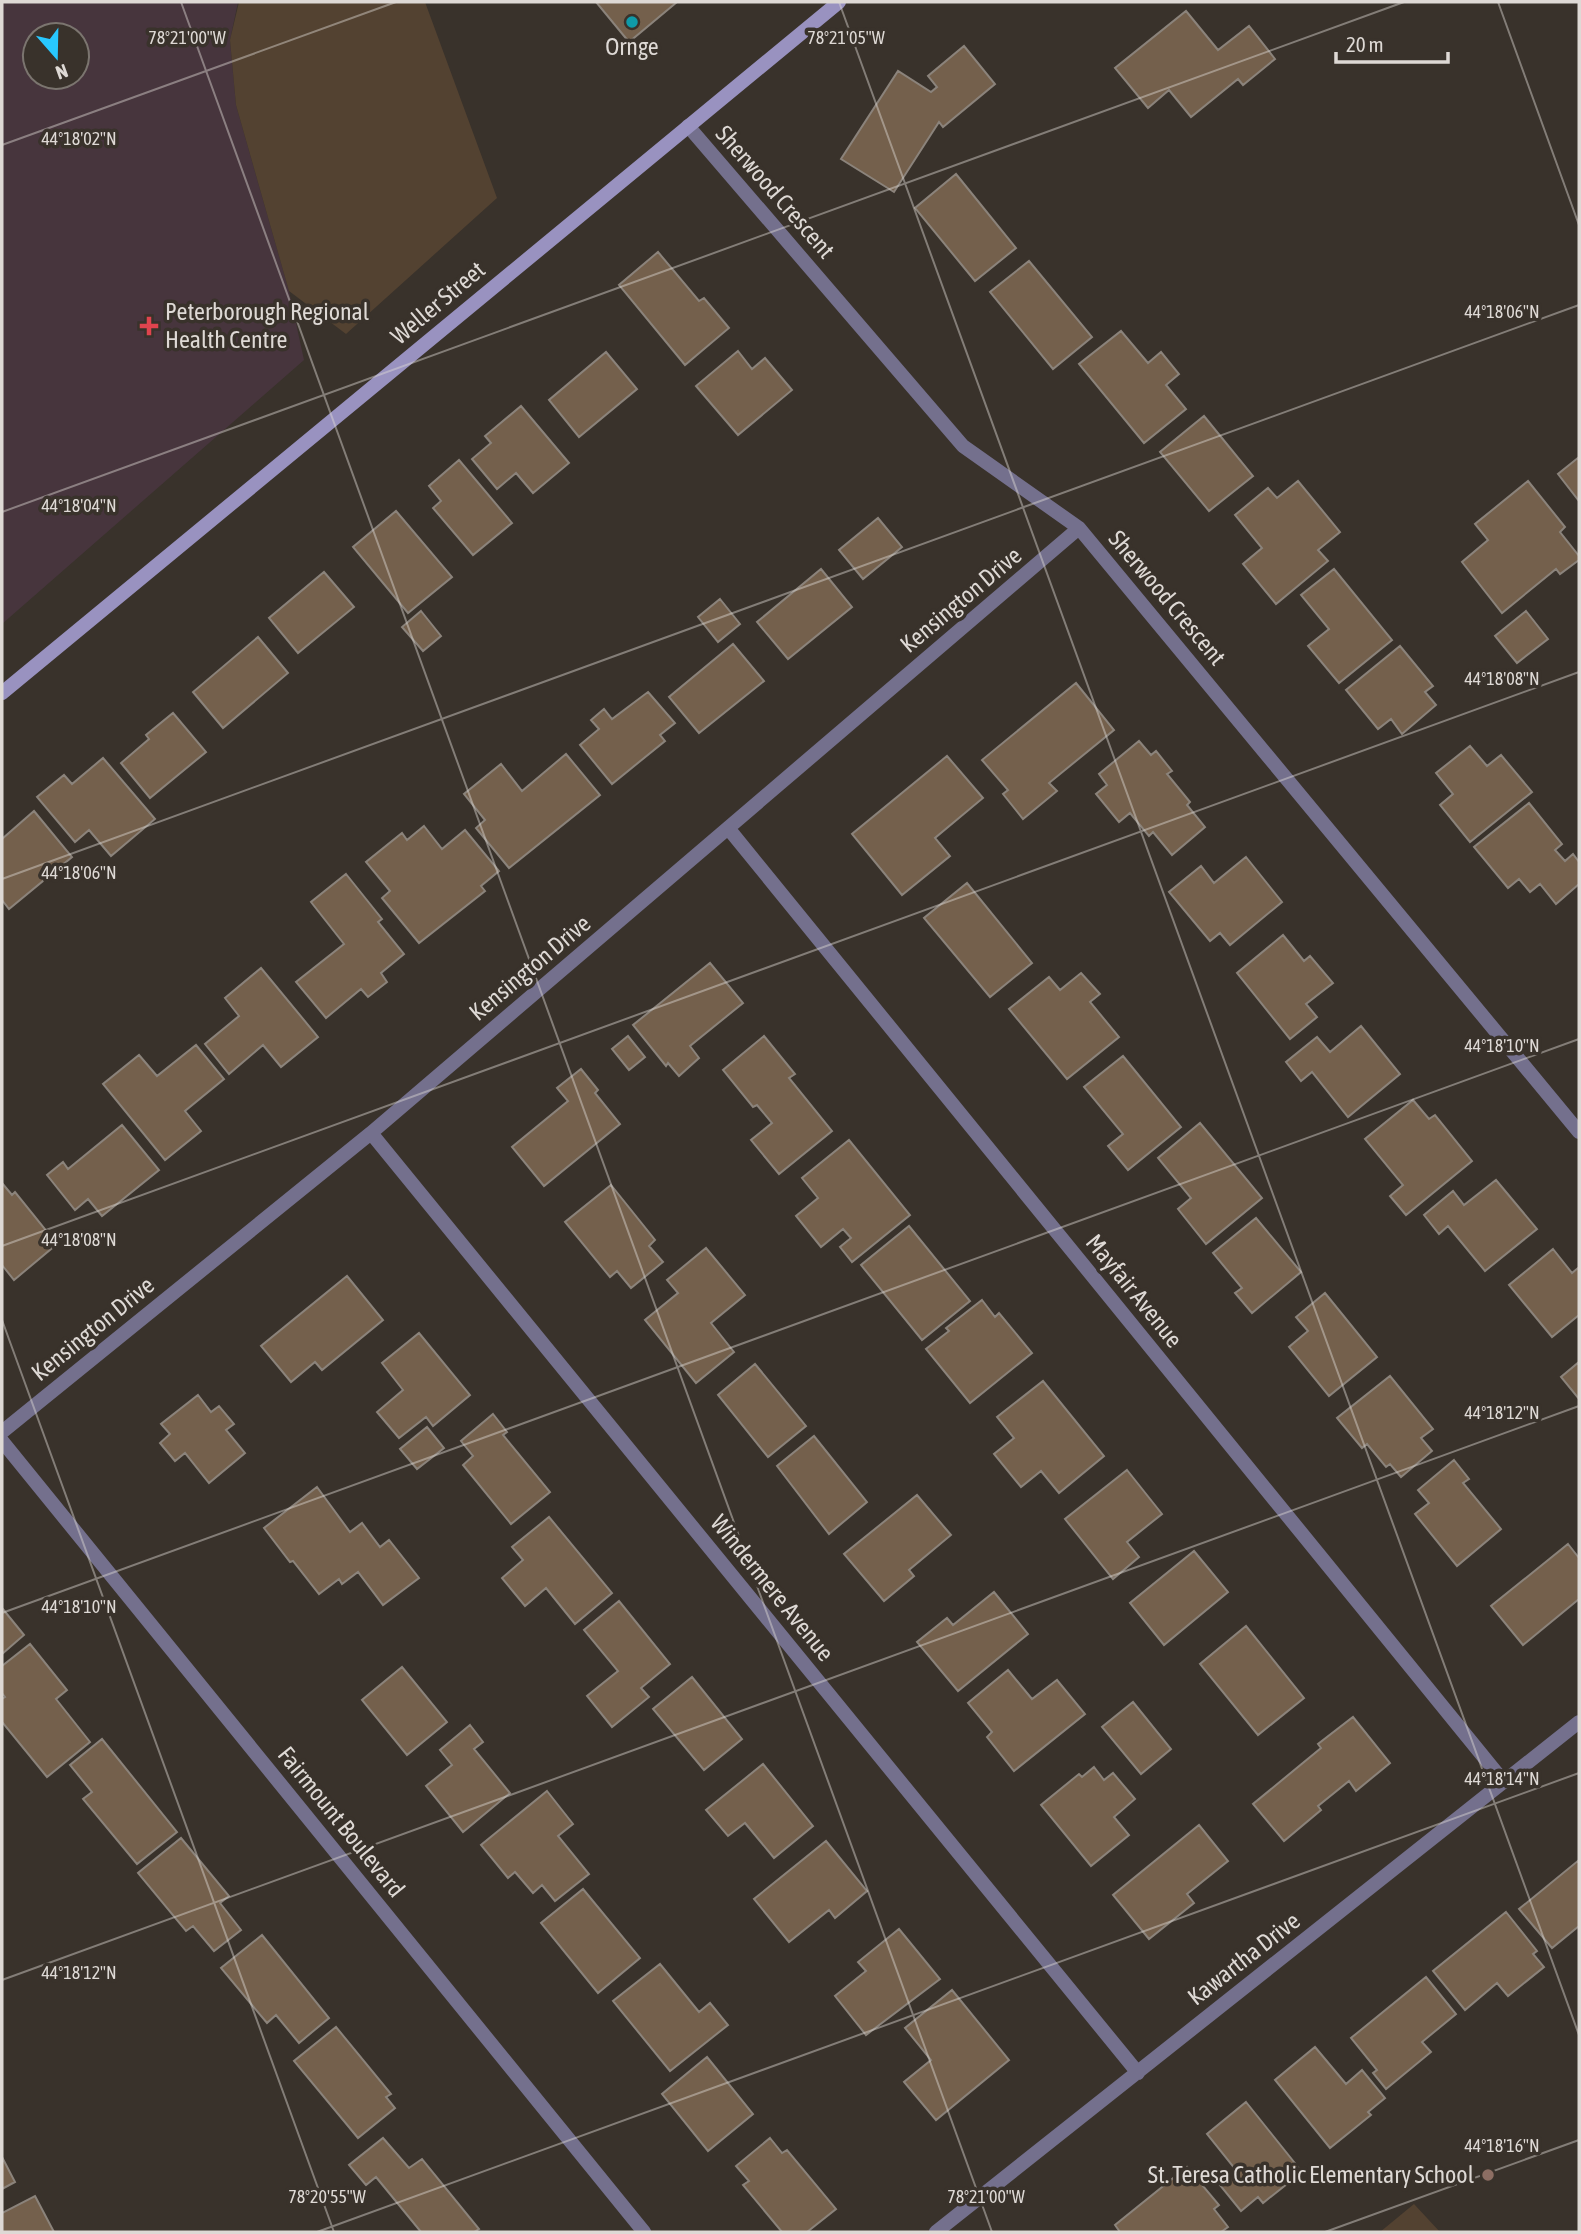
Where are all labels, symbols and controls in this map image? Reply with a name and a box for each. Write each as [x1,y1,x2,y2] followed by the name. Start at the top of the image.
[624,14,640,30] marker: Ornge
[21,21,91,91] north arrow
[1336,21,1448,65] scale bar
[148,27,226,48] text: 78°21'00"W
[807,27,885,48] text: 78°21'05"W
[1346,32,1384,56] text: 20 m
[605,33,659,60] place label: Ornge
[53,60,71,84] text: N
[711,120,840,263] street label: Sherwood Crescent
[41,128,117,149] text: 44°18'02"N
[385,256,490,350] street label: Weller Street
[165,298,370,353] place label: Peterborough Regional Health Centre
[1464,301,1540,322] text: 44°18'06"N
[139,316,159,336] marker: Peterborough Regional Health Centre
[41,495,117,516] text: 44°18'04"N
[1103,525,1231,670] street label: Sherwood Crescent
[895,541,1027,658] street label: Kensington Drive
[1464,668,1540,689] text: 44°18'08"N
[41,862,117,883] text: 44°18'06"N
[464,909,596,1026] street label: Kensington Drive
[1464,1035,1540,1056] text: 44°18'10"N
[41,1229,117,1250] text: 44°18'08"N
[1081,1229,1188,1353] street label: Mayfair Avenue
[26,1271,159,1386] street label: Kensington Drive
[1464,1402,1540,1423] text: 44°18'12"N
[705,1509,839,1666] street label: Windermere Avenue
[41,1596,117,1617] text: 44°18'10"N
[273,1741,410,1902] street label: Fairmount Boulevard
[1464,1768,1540,1789] text: 44°18'14"N
[1183,1907,1305,2011] street label: Kawartha Drive
[41,1962,117,1983] text: 44°18'12"N
[1464,2135,1540,2156] text: 44°18'16"N
[1148,2161,1475,2188] place label: St. Teresa Catholic Elementary School
[1480,2167,1496,2183] marker: St. Teresa Catholic Elementary School
[288,2186,366,2207] text: 78°20'55"W
[947,2186,1025,2207] text: 78°21'00"W

